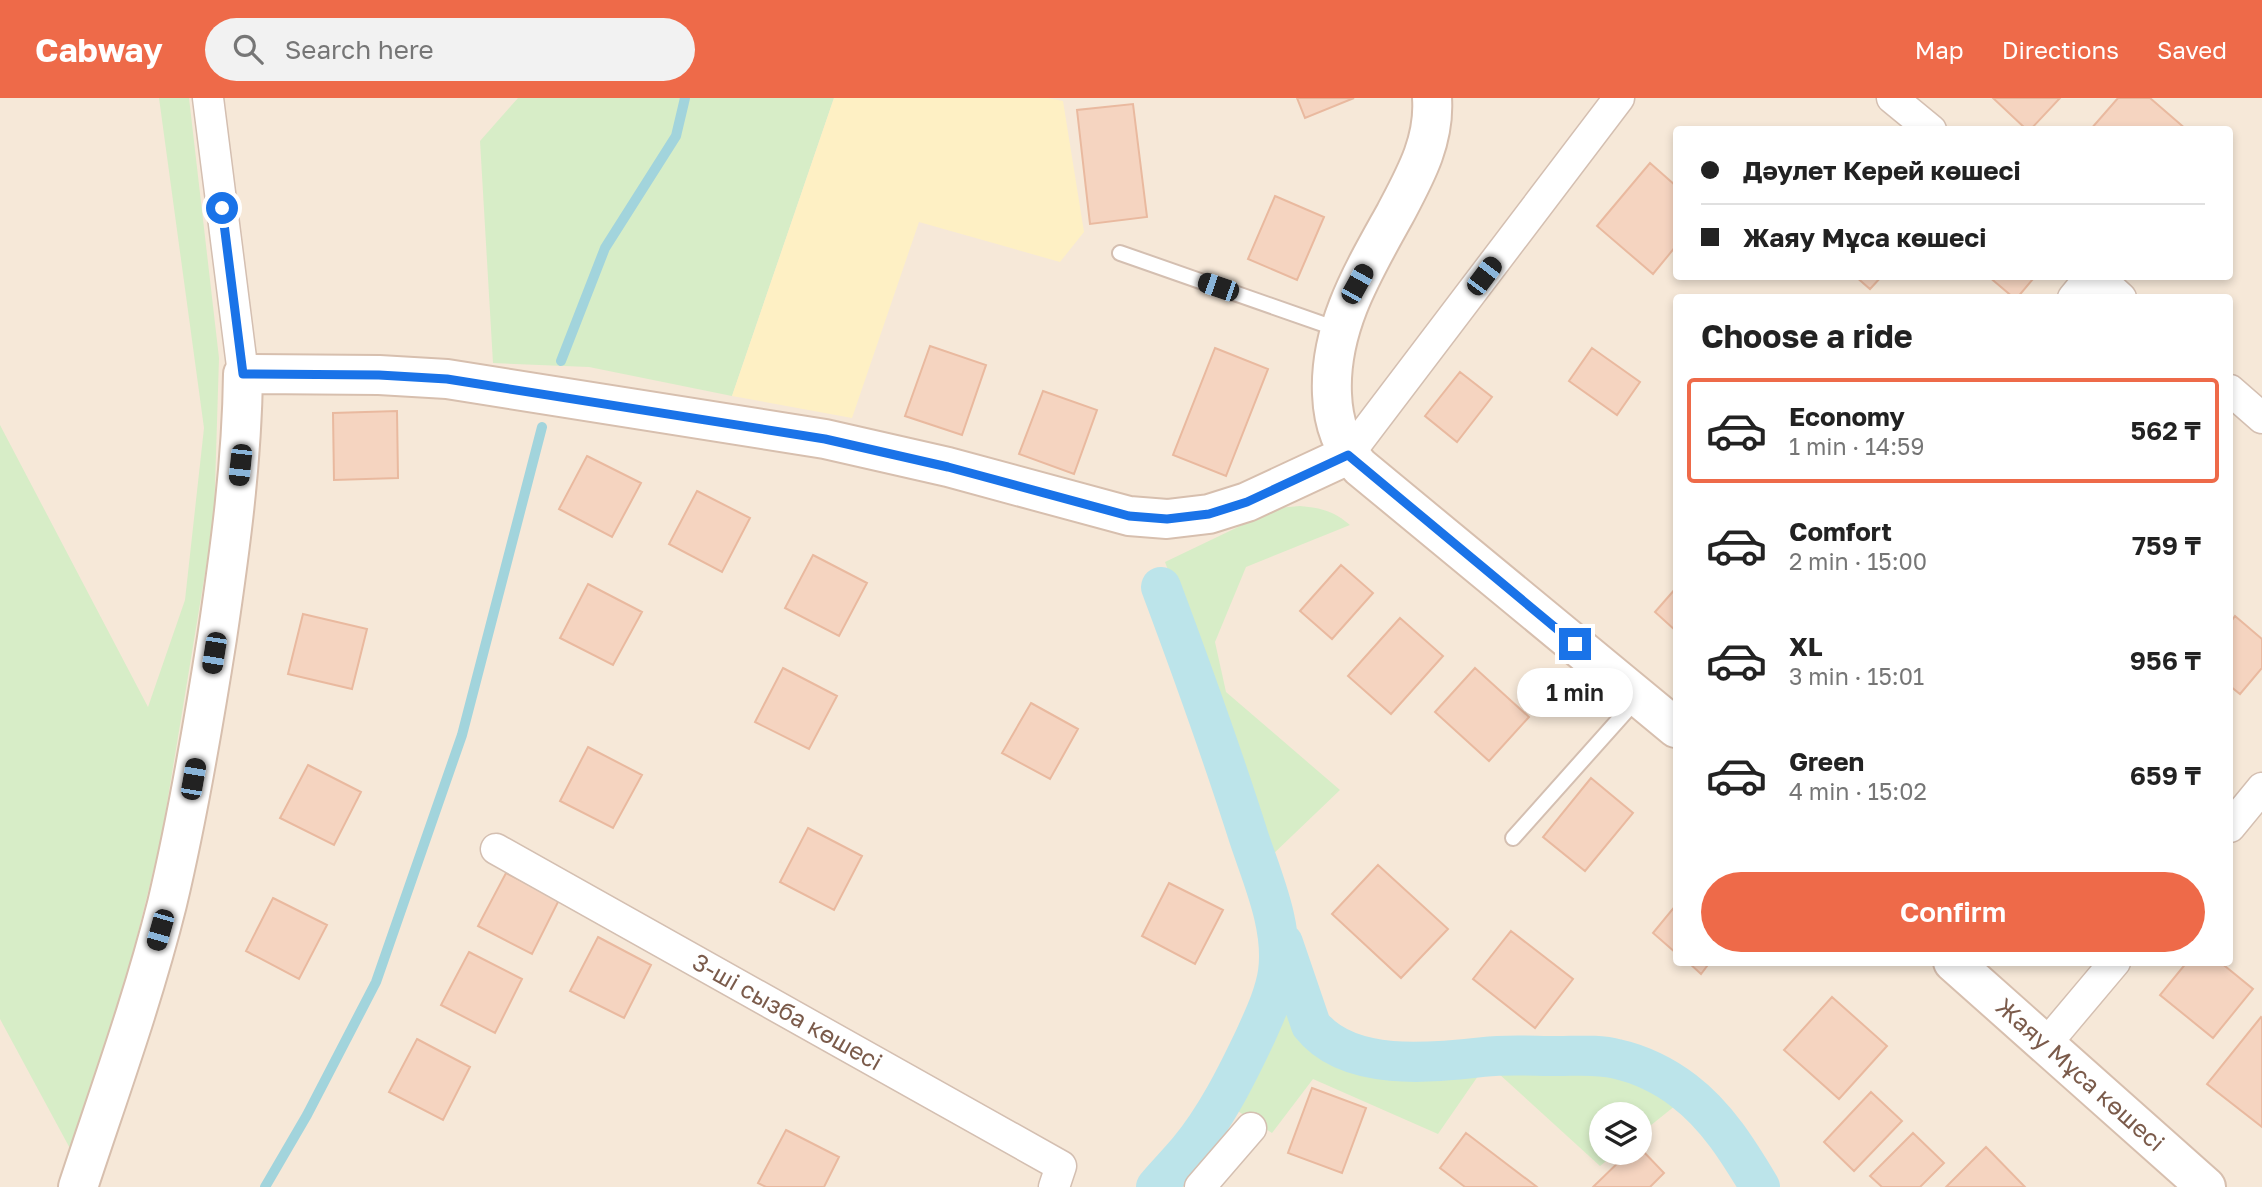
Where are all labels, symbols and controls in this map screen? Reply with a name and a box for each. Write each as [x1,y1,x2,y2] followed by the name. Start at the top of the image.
[205,18,695,81] search box
[35,30,163,69] text: Cabway
[229,30,267,68] icon: search
[285,34,434,65] text: Search here
[1915,35,1964,64] text: Map
[2002,35,2119,64] text: Directions
[2157,35,2227,64] text: Saved
[1743,155,2021,186] text: Дәулет Керей көшесі
[206,192,238,224] route start
[1743,222,1986,253] text: Жаяу Мұса көшесі
[1463,253,1506,299] car
[1338,261,1377,307] car
[1195,270,1242,304] car
[1701,317,1913,355] text: Choose a ride
[1705,399,1768,462] icon: car
[1789,401,1905,432] text: Economy
[2131,415,2201,446] text: 562 ₸
[1789,432,1924,460] text: 1 min · 14:59
[228,443,253,487] car
[1705,514,1768,577] icon: car
[1789,516,1892,547] text: Comfort
[2132,530,2201,561] text: 759 ₸
[1789,547,1927,575] text: 2 min · 15:00
[1559,628,1591,660] route end
[1705,629,1768,692] icon: car
[201,631,228,675] car
[1789,631,1823,662] text: XL
[2130,645,2201,676] text: 956 ₸
[1789,662,1924,690] text: 3 min · 15:01
[1517,668,1633,718] callout: 1 min
[1546,678,1604,706] text: 1 min
[1705,744,1768,807] icon: car
[1789,746,1864,777] text: Green
[180,756,207,802] car
[2130,760,2201,791] text: 659 ₸
[1789,777,1927,805] text: 4 min · 15:02
[1701,872,2205,952] button: Confirm
[145,907,176,953] car
[688,946,888,1076] street label: 3-ші сызба көшесі
[1991,991,2171,1156] street label: Жаяу Мұса көшесі
[1589,1102,1652,1165] map controls
[1589,1102,1652,1165] button: layers

